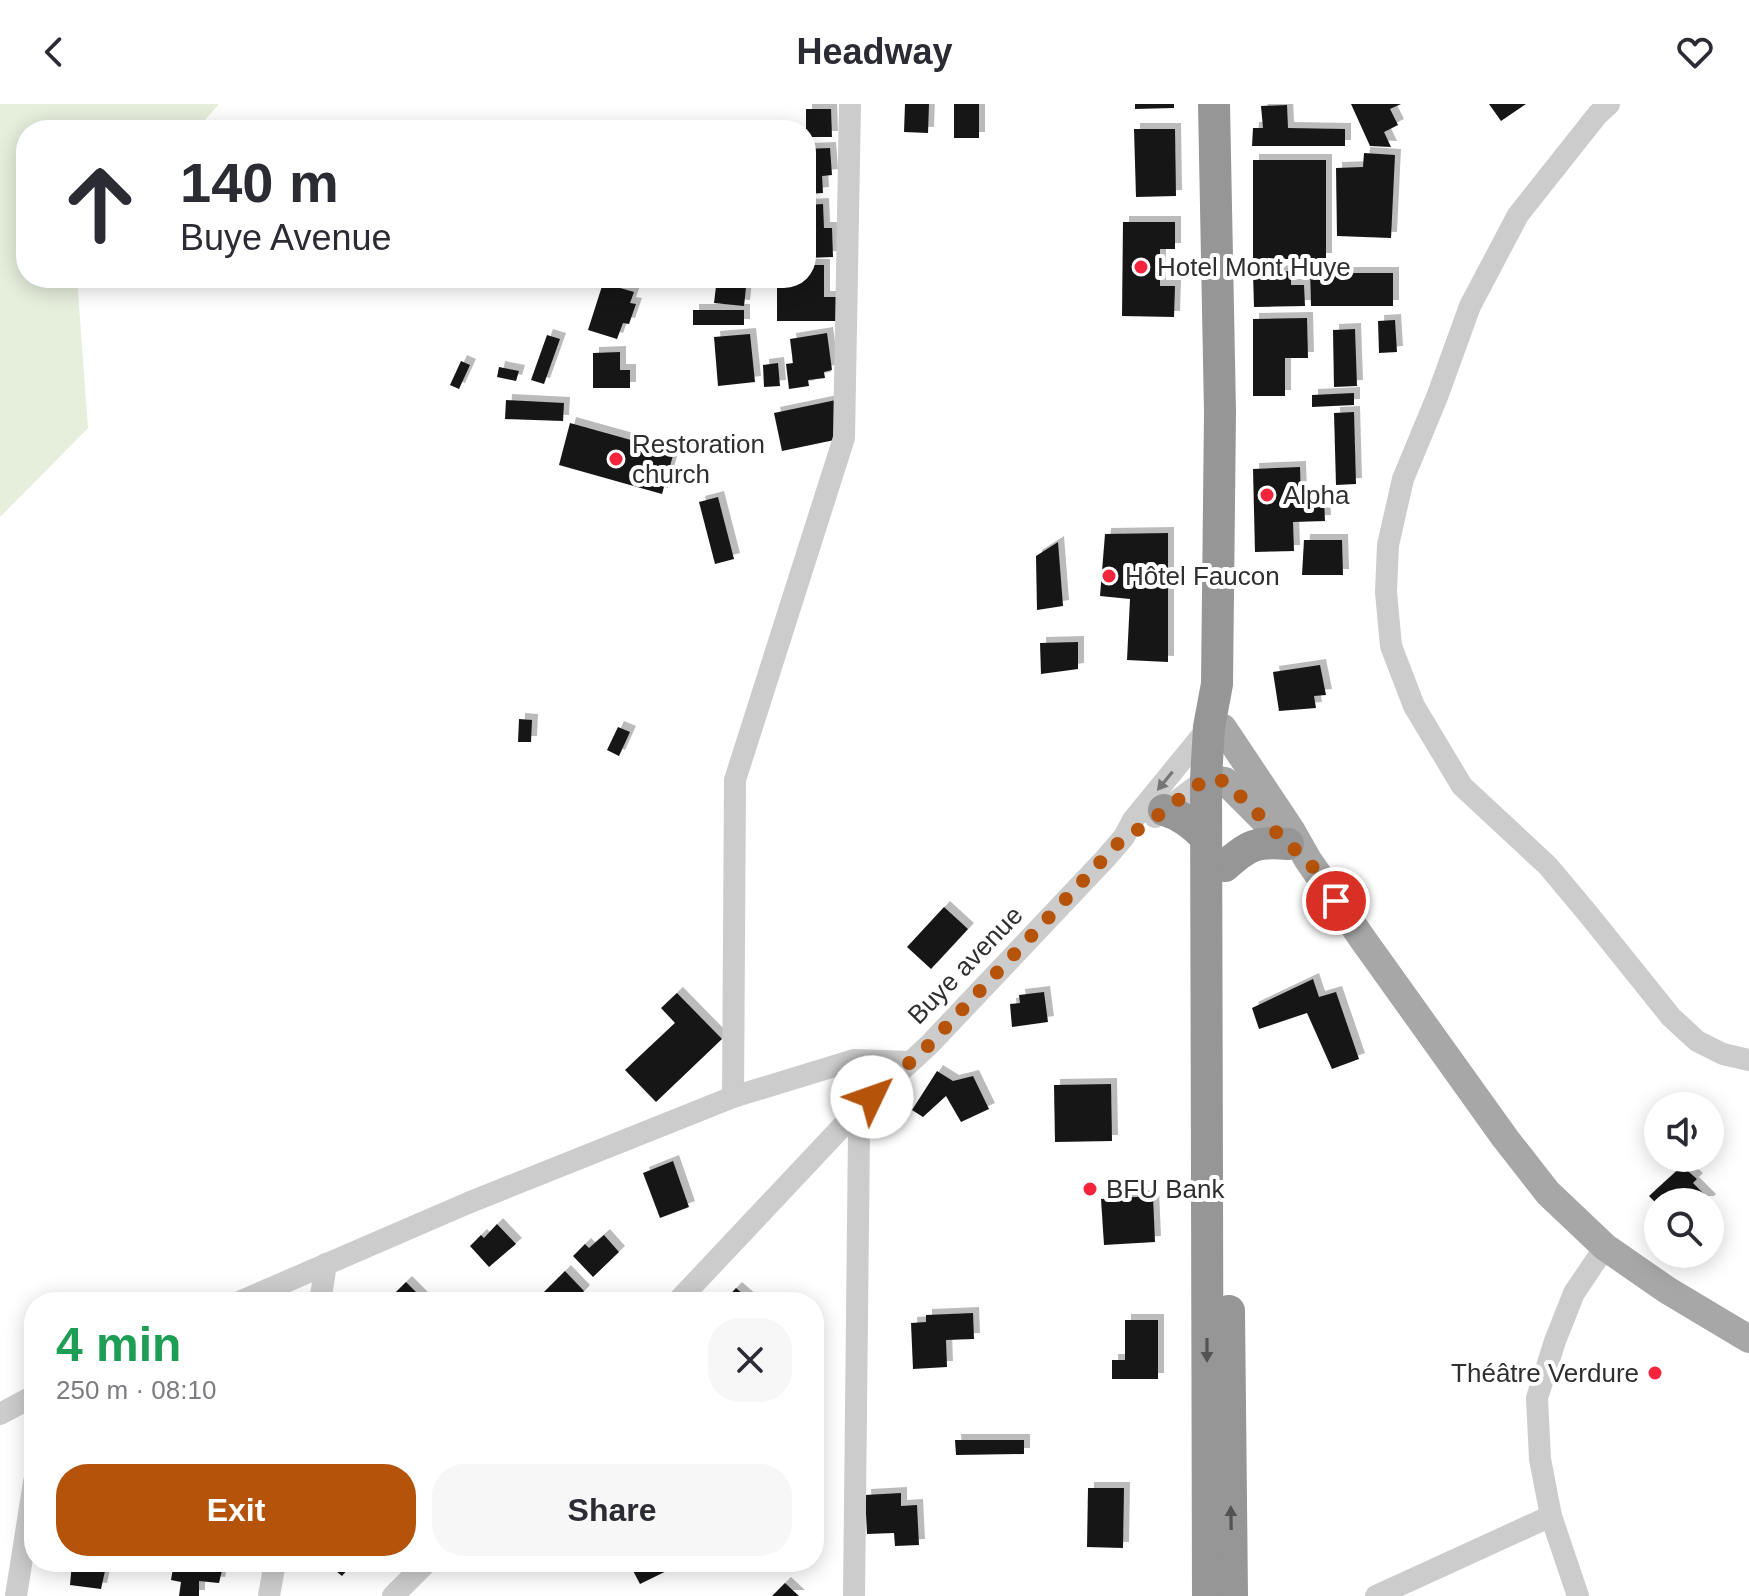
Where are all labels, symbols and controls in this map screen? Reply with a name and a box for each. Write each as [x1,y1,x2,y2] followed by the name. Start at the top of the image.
[32,30,76,74] icon: back
[1673,30,1717,74] icon: heart
[796,31,953,72] text: Headway
[180,151,339,214] text: 140 m
[48,152,152,256] icon: ahead
[180,217,392,258] text: Buye Avenue
[1157,252,1351,282] place label: Hotel Mont Huye
[1132,258,1150,276] marker: Hotel Mont Huye
[632,429,765,489] place label: Restoration church
[607,450,625,468] marker: Restoration church
[1283,480,1350,510] place label: Alpha
[1258,486,1276,504] marker: Alpha
[1125,561,1280,591] place label: Hôtel Faucon
[1100,567,1118,585] marker: Hôtel Faucon
[1157,771,1174,791] one-way arrow
[1302,867,1370,935] pin
[1314,879,1358,923] icon: arrive
[901,900,1029,1030] street label: Buye avenue
[830,1055,914,1139] position arrow
[1644,1092,1724,1268] map controls
[1644,1092,1724,1172] button: sound
[1106,1174,1225,1204] place label: BFU Bank
[1081,1180,1099,1198] marker: BFU Bank
[1644,1188,1724,1268] button: search
[56,1318,181,1371] text: 4 min
[708,1318,792,1402] button: close
[1201,1338,1213,1363] one-way arrow
[1451,1358,1639,1388] place label: Théâtre Verdure
[1646,1364,1664,1382] marker: Théâtre Verdure
[56,1375,216,1405] text: 250 m · 08:10
[56,1464,416,1556] button: Exit
[432,1464,792,1556] button: Share
[1225,1505,1237,1530] one-way arrow

